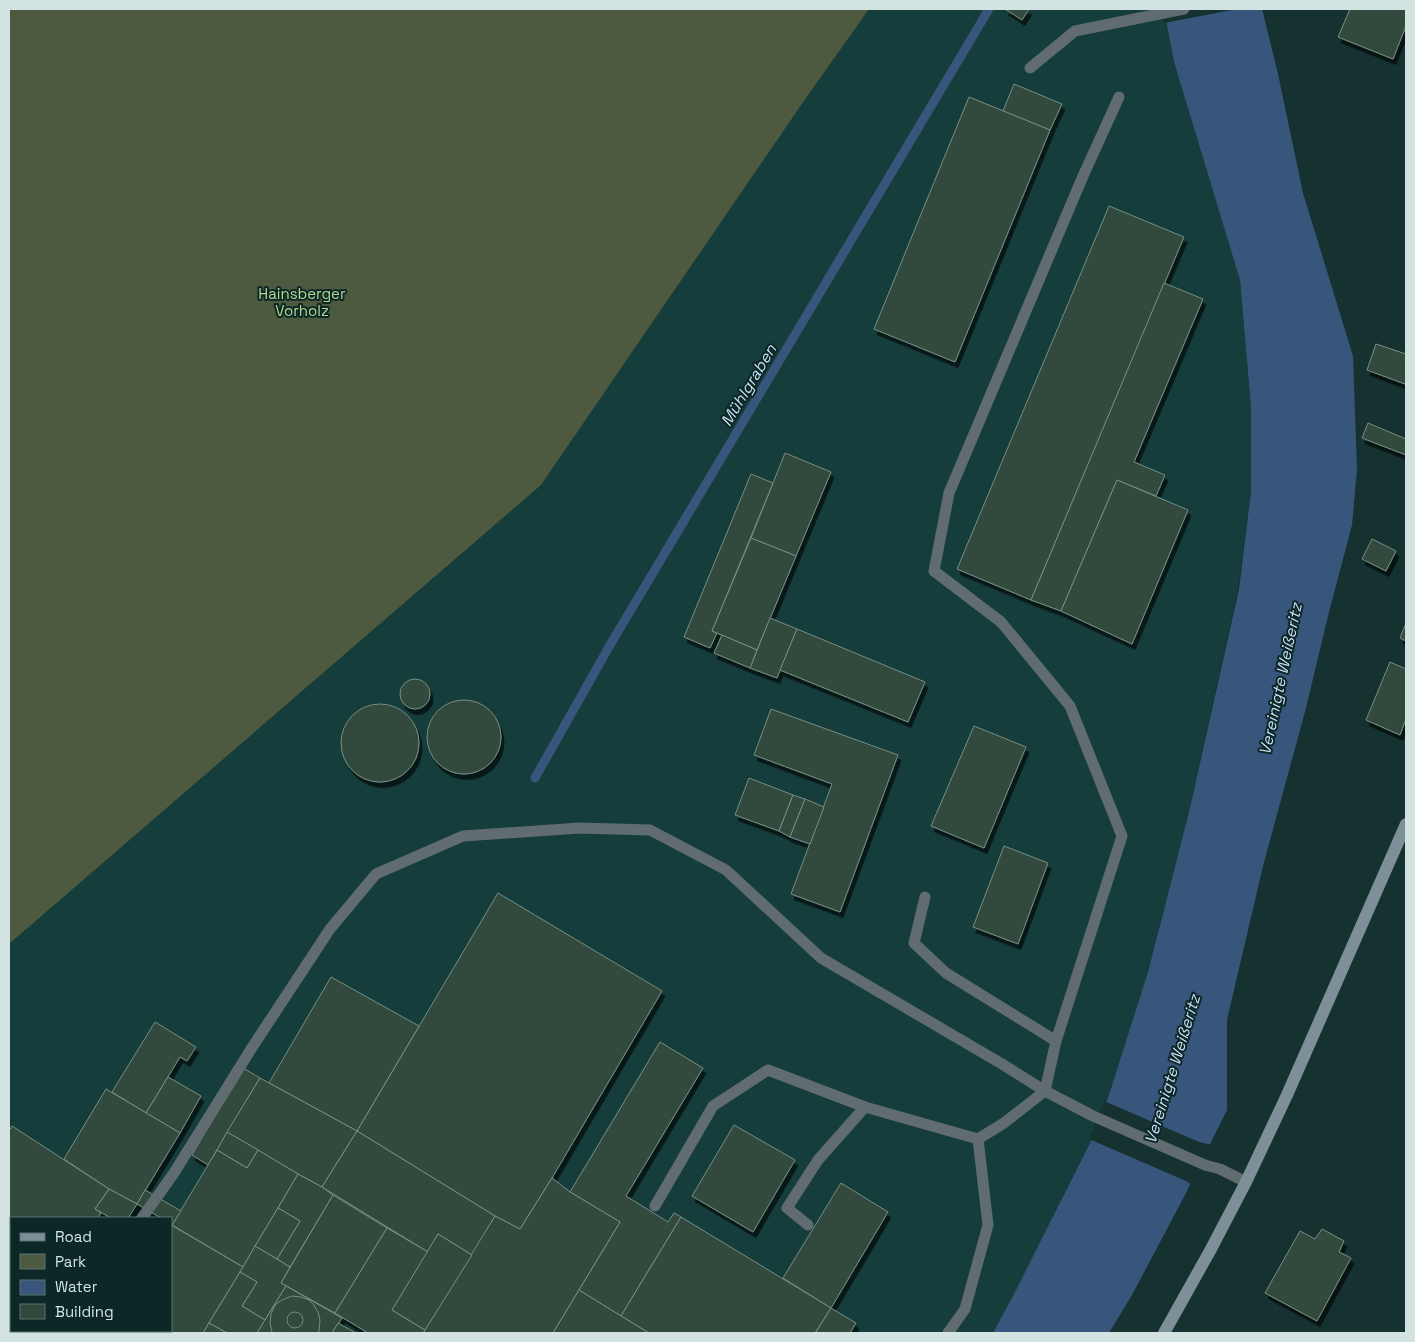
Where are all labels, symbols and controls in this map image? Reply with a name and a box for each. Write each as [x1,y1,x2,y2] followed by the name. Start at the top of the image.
[258,284,346,320] park label: Hainsberger Vorholz
[716,339,782,430] water label: Mühlgraben
[1254,600,1307,757] water label: Vereinigte Weißeritz
[1140,990,1206,1146] water label: Vereinigte Weißeritz
[10,1217,172,1332] legend
[55,1227,92,1246] text: Road
[55,1252,86,1271] text: Park
[55,1277,98,1296] text: Water
[55,1302,114,1321] text: Building

